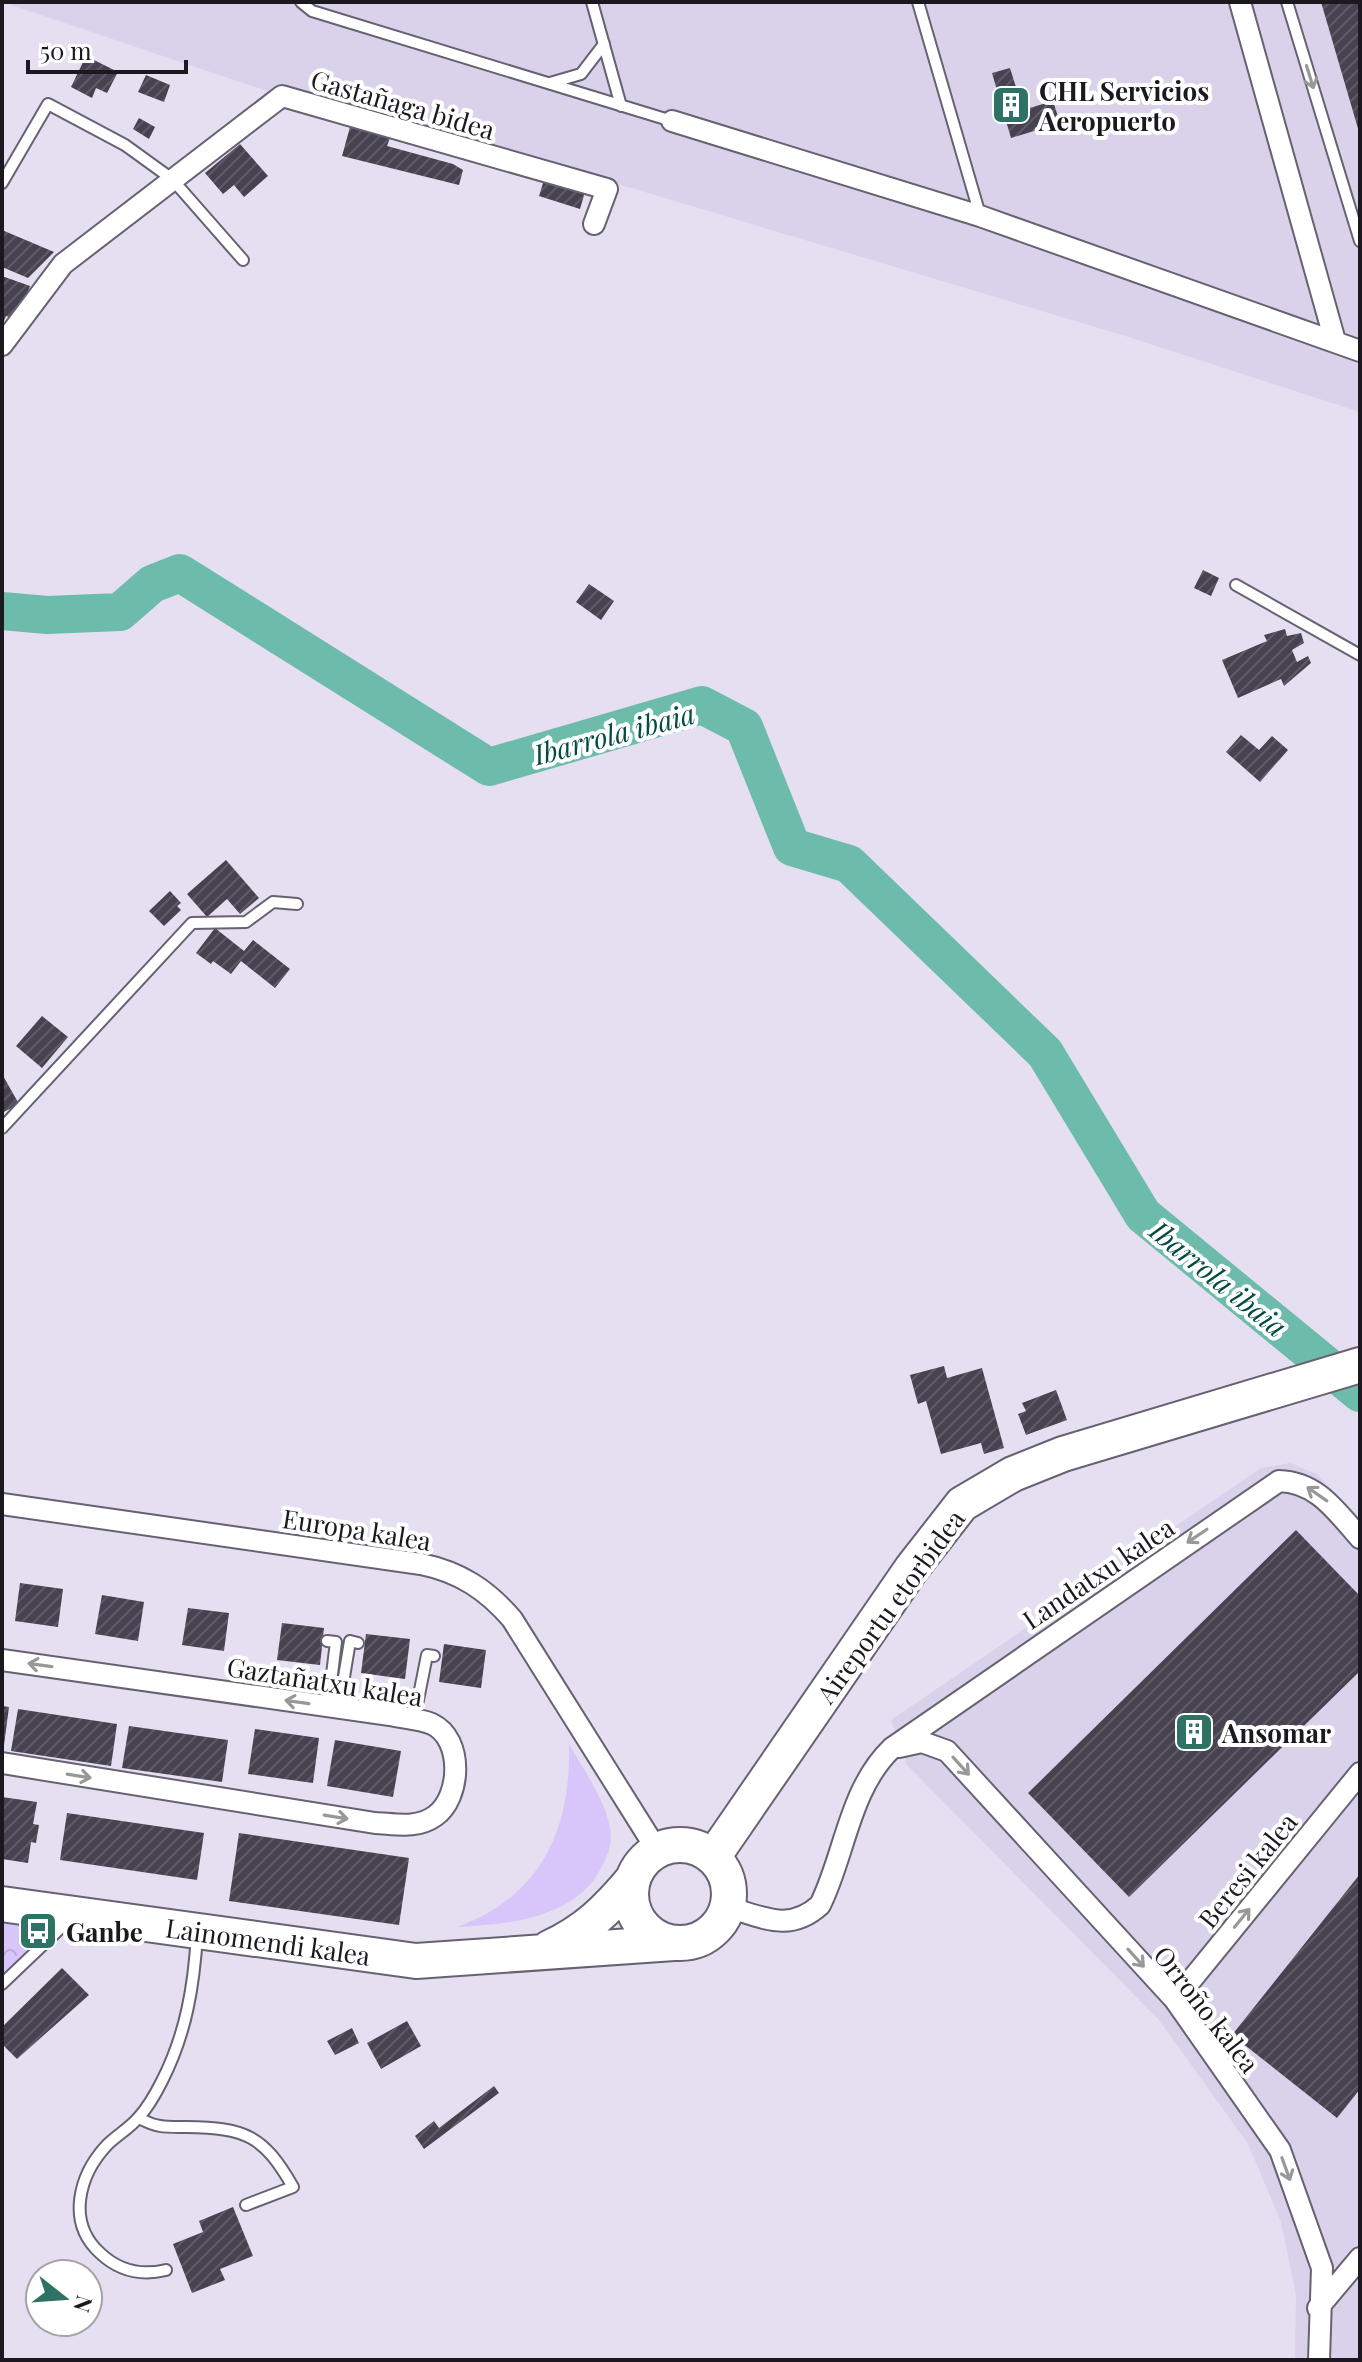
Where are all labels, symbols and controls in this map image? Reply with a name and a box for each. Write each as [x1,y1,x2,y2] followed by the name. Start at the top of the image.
[28,24,186,74] scale bar
[40,34,92,66] text: 50 m
[307,61,499,147] street label: Gastañaga bidea
[1303,63,1318,89] one-way arrow
[1038,73,1209,138] place label: CHL Servicios Aeropuerto
[990,84,1032,126] building icon: CHL Servicios Aeropuerto
[528,694,699,773] water label: Ibarrola ibaia
[1142,1211,1295,1344] water label: Ibarrola ibaia
[1306,1486,1328,1502] one-way arrow
[280,1500,434,1558] street label: Europa kalea
[807,1502,972,1711] street label: Aireportu etorbidea
[1015,1509,1181,1637] street label: Landatxu kalea
[1187,1528,1209,1544] one-way arrow
[225,1648,425,1714] street label: Gaztañatxu kalea
[28,1657,53,1672] one-way arrow
[285,1694,310,1709] one-way arrow
[1173,1711,1215,1753] building icon: Ansomar
[1221,1715,1331,1750] place label: Ansomar
[951,1756,970,1776] one-way arrow
[66,1769,91,1784] one-way arrow
[1190,1805,1304,1935] street label: Beresi kalea
[323,1810,348,1825] one-way arrow
[1233,1908,1251,1929] one-way arrow
[164,1909,373,1973] street label: Lainomendi kalea
[17,1910,59,1952] bus stop icon: Ganbe
[66,1914,143,1949] place label: Ganbe
[1146,1938,1268,2080] street label: Orroño kalea
[1127,1948,1146,1968] one-way arrow
[1280,2156,1295,2181] one-way arrow
[24,2258,104,2338] north arrow
[67,2292,101,2316] text: N

